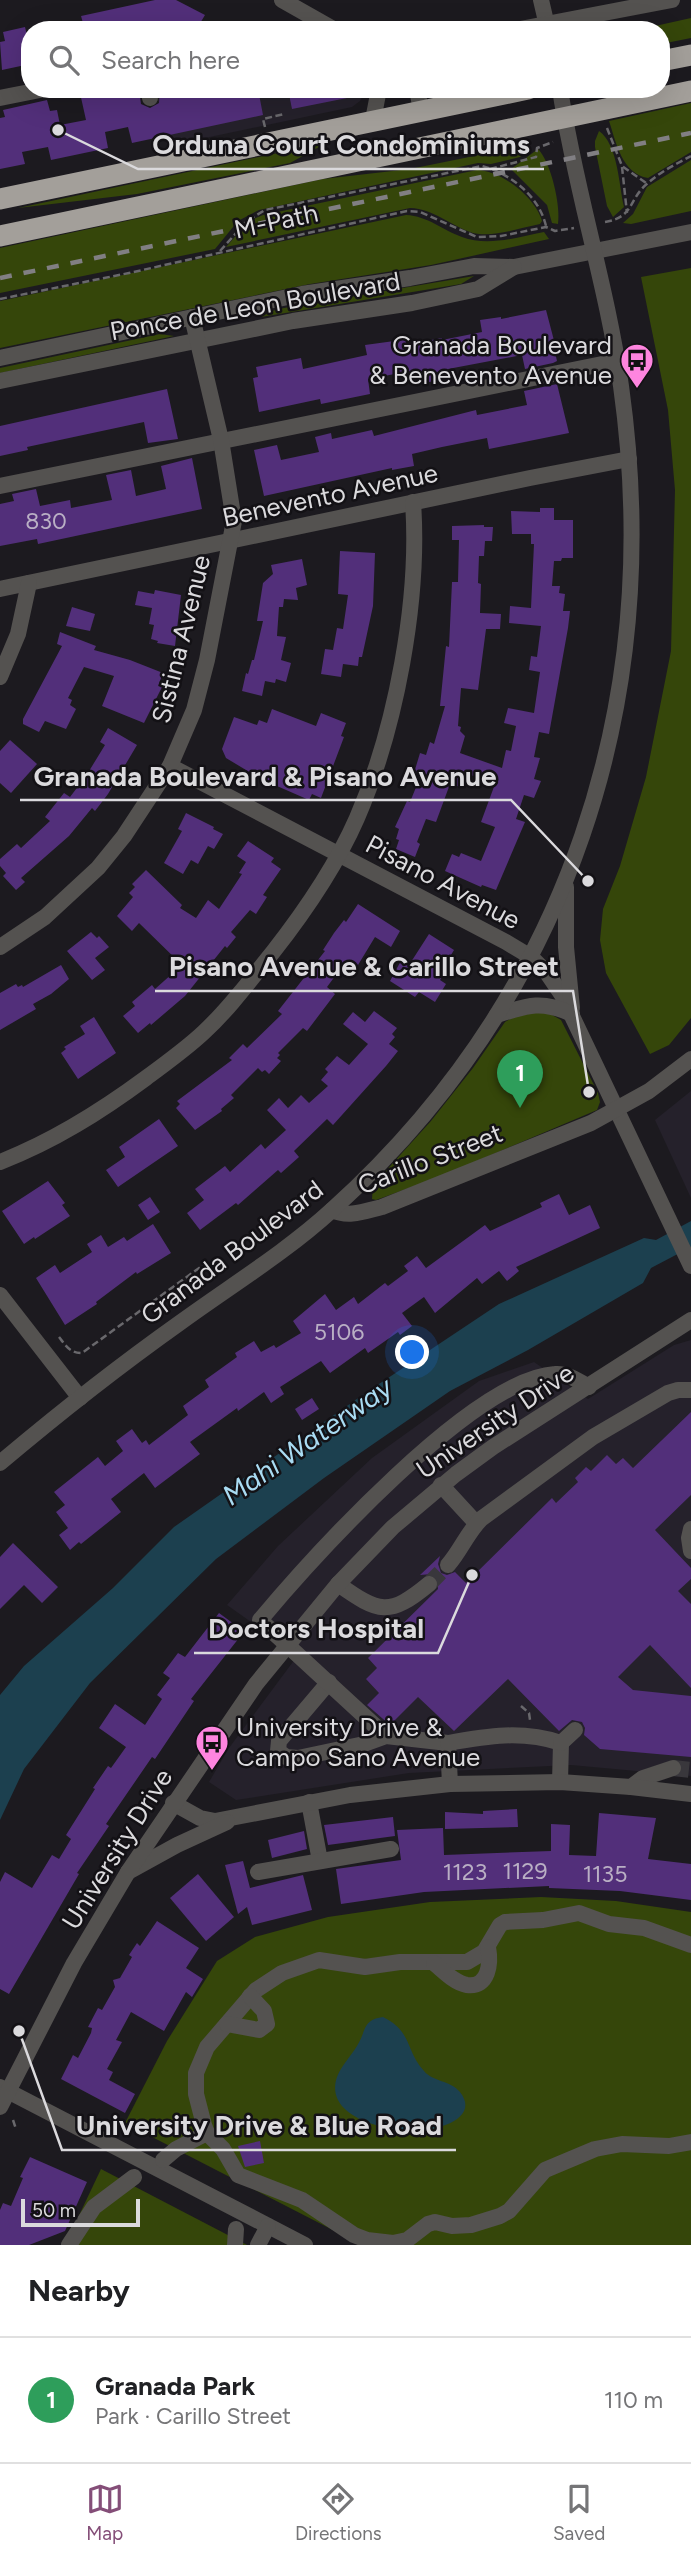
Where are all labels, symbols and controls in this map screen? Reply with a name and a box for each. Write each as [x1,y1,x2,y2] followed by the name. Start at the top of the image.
[21,21,670,98] search box
[45,41,83,79] icon: search
[101,44,240,76] text: Search here
[138,120,544,169] callout: Orduna Court Condominiums
[152,127,530,161] text: Orduna Court Condominiums
[231,196,321,246] street label: M-Path
[107,265,403,347] street label: Ponce de Leon Boulevard
[369,329,612,391] place label: Granada Boulevard & Benevento Avenue
[618,341,656,390] bus stop icon: Granada Boulevard & Benevento Avenue
[219,457,441,533] street label: Benevento Avenue
[25,507,67,535] house number: 830
[145,552,217,726] street label: Sistina Avenue
[20,751,511,800] callout: Granada Boulevard & Pisano Avenue
[33,759,497,793] text: Granada Boulevard & Pisano Avenue
[360,828,526,936] street label: Pisano Avenue
[155,942,573,991] callout: Pisano Avenue & Carillo Street
[169,949,559,983] text: Pisano Avenue & Carillo Street
[497,1050,543,1108] pin: 1
[353,1117,507,1201] street label: Carillo Street
[135,1173,329,1331] street label: Granada Boulevard
[314,1318,364,1346] house number: 5106
[395,1335,429,1369] your location
[410,1356,580,1486] street label: University Drive
[215,1369,400,1512] water label: Mahi Waterway
[194,1604,438,1653] callout: Doctors Hospital
[208,1611,424,1645] text: Doctors Hospital
[236,1711,480,1773] place label: University Drive & Campo Sano Avenue
[193,1723,231,1772] bus stop icon: University Drive & Campo Sano Avenue
[55,1763,179,1935] street label: University Drive
[503,1857,547,1885] house number: 1129
[443,1858,487,1886] house number: 1123
[583,1860,627,1888] house number: 1135
[62,2101,456,2150] callout: University Drive & Blue Road
[76,2108,442,2142] text: University Drive & Blue Road
[21,2196,140,2228] scale bar
[32,2199,76,2222] text: 50 m
[28,2272,130,2309] text: Nearby
[95,2370,255,2402] text: Granada Park
[46,2386,56,2414] text: 1
[604,2386,663,2414] text: 110 m
[95,2402,291,2430] text: Park · Carillo Street
[86,2480,124,2545] tab: Map
[295,2480,382,2545] tab: Directions
[553,2480,605,2545] tab: Saved

